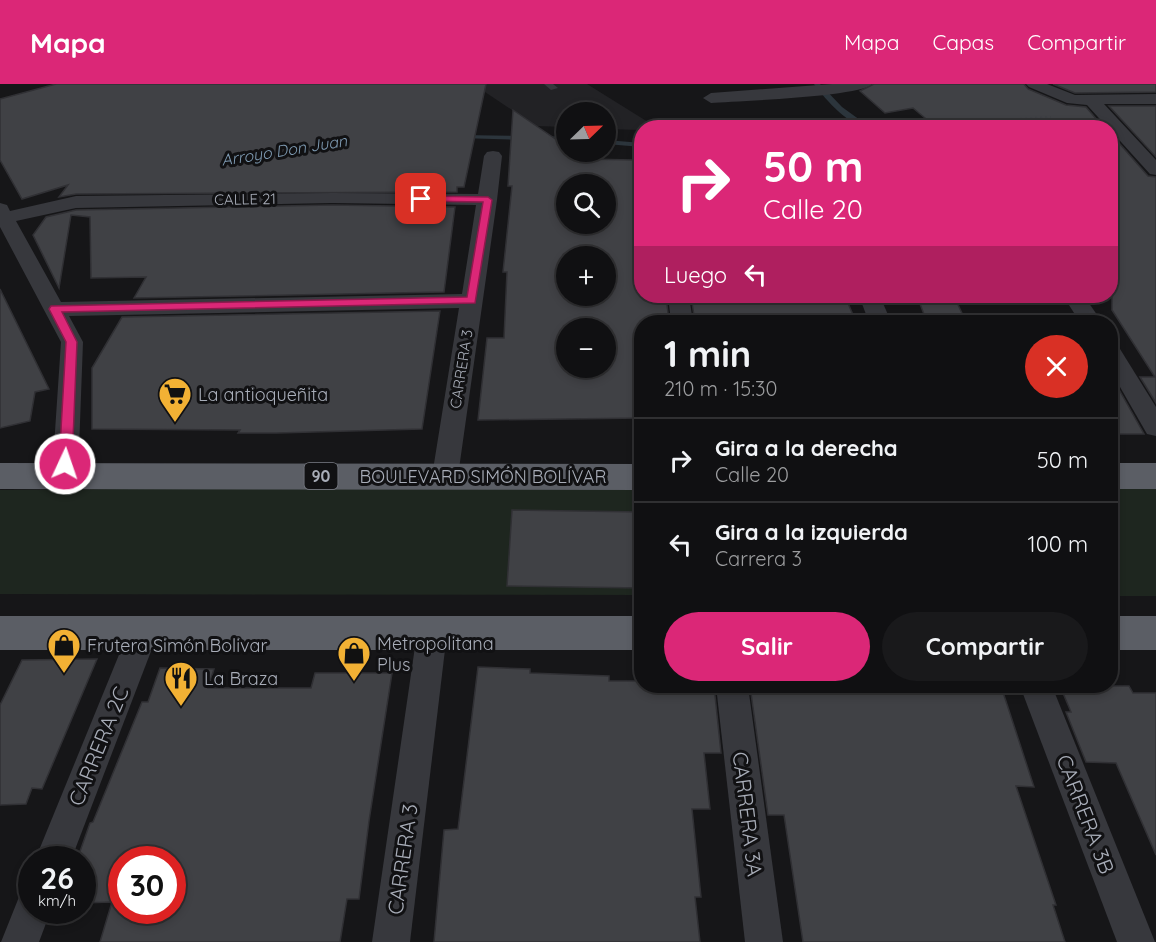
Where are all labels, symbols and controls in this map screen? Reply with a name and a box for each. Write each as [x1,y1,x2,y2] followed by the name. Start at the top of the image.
[30,25,106,60] text: Mapa
[844,29,899,55] text: Mapa
[932,29,994,55] text: Capas
[1027,29,1126,55] text: Compartir
[556,102,616,162] north arrow
[556,102,616,378] map controls
[220,130,349,170] water label: Arroyo Don Juan
[763,140,863,193] text: 50 m
[664,144,742,222] icon: right
[395,173,446,224] pin
[556,174,616,234] button: search
[404,182,437,215] icon: arrive
[214,189,276,209] street label: CALLE 21
[763,192,863,226] text: Calle 20
[556,246,616,306] button: +
[739,258,772,291] icon: left
[664,261,727,289] text: Luego
[556,318,616,378] button: −
[445,328,477,410] street label: CARRERA 3
[664,331,751,376] text: 1 min
[1025,335,1088,398] button: close
[157,376,193,423] supermarket icon: La antioqueñita
[664,376,777,401] text: 210 m · 15:30
[198,383,328,406] place label: La antioqueñita
[33,432,97,496] position arrow
[715,434,898,462] text: Gira a la derecha
[664,444,697,477] icon: right
[1037,446,1088,474] text: 50 m
[715,462,789,487] text: Calle 20
[304,463,338,489] road number: 90
[359,465,607,488] street label: BOULEVARD SIMÓN BOLÍVAR
[715,518,908,546] text: Gira a la izquierda
[664,528,697,561] icon: left
[1028,530,1088,558] text: 100 m
[715,546,802,571] text: Carrera 3
[664,612,870,681] button: Salir
[882,612,1088,681] button: Compartir
[46,627,82,674] shop icon: Frutera Simón Bolivar
[377,632,494,676] place label: Metropolitana Plus
[87,634,267,657] place label: Frutera Simón Bolivar
[336,635,372,682] shop icon: Metropolitana Plus
[163,660,199,707] restaurant icon: La Braza
[204,667,278,690] place label: La Braza
[62,682,134,809] street label: CARRERA 2C
[727,750,769,878] street label: CARRERA 3A
[1051,751,1121,877] street label: CARRERA 3B
[381,802,423,916] street label: CARRERA 3
[108,846,186,924] speed limit sign: 30
[40,859,74,897] text: 26
[38,891,76,910] text: km/h

